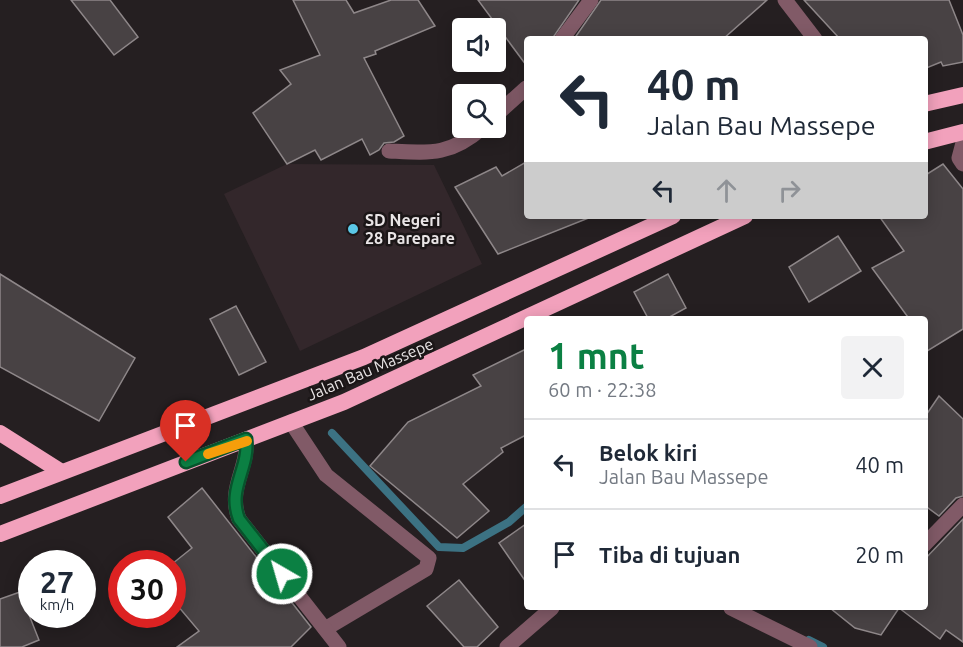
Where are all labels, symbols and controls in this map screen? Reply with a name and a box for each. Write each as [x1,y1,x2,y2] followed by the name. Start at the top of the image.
[452,18,506,138] map controls
[452,18,506,72] button: sound
[548,60,626,138] icon: left
[647,61,741,108] text: 40 m
[452,84,506,138] button: search
[647,110,876,140] text: Jalan Bau Massepe
[647,174,680,207] icon: left
[710,174,743,207] icon: ahead
[773,174,806,207] icon: right
[365,211,455,247] place label: SD Negeri 28 Parepare
[346,222,360,236] marker: SD Negeri 28 Parepare
[304,334,436,404] street label: Jalan Bau Massepe
[548,335,644,376] text: 1 mnt
[841,336,904,399] button: close
[548,378,657,401] text: 60 m · 22:38
[160,400,211,462] pin
[169,409,202,442] icon: arrive
[599,440,697,465] text: Belok kiri
[548,448,581,481] icon: left
[855,452,904,477] text: 40 m
[599,465,768,488] text: Jalan Bau Massepe
[548,538,581,571] icon: arrive
[250,542,314,606] position arrow
[599,542,740,567] text: Tiba di tujuan
[855,542,904,567] text: 20 m
[108,550,186,628] speed limit sign: 30
[40,565,74,599] text: 27
[40,596,74,613] text: km/h

